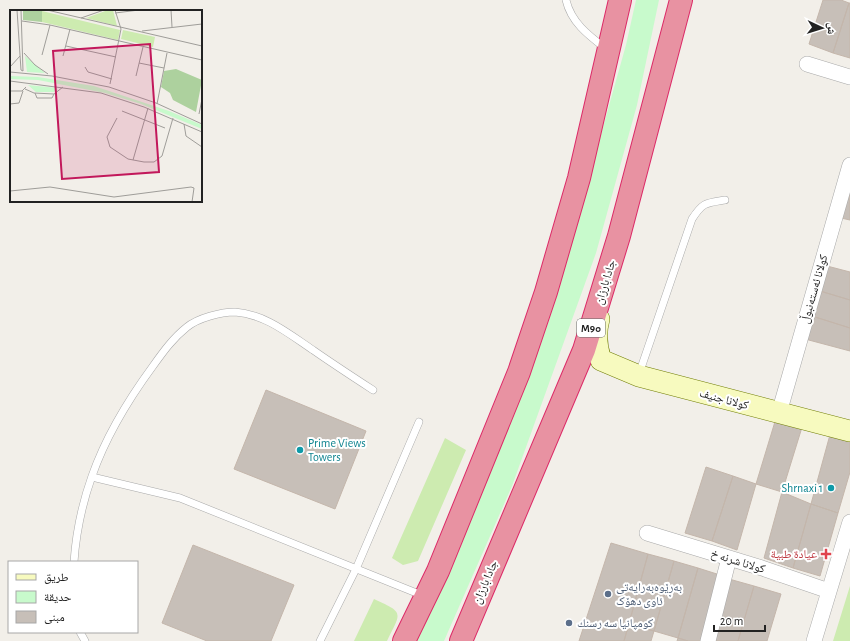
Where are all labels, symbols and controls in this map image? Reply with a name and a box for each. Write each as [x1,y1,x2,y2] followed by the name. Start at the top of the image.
[802,8,842,48] north arrow
[10,10,202,202] inset map
[824,22,837,35] text: ش
[797,253,831,325] street label: كولانا ئەستەنبوڵ
[593,258,619,306] street label: جادا بارزان
[577,319,605,337] road number: M90
[698,387,750,412] street label: كولانا جنيف
[308,437,366,463] place label: Prime Views Towers
[295,445,305,455] marker: Prime Views Towers
[781,482,823,494] place label: Shrnaxi 1
[826,483,836,493] marker: Shrnaxi 1
[709,547,767,576] street label: كولانا شرنه خ
[771,548,817,561] place label: عيادة طبية
[820,548,832,560] marker: عيادة طبية
[470,558,501,606] street label: جادا بارزان
[8,561,138,633] legend
[44,571,69,584] text: طريق
[616,581,682,608] place label: بەڕێوەبەرایەتی ئاوی دهۆک
[603,589,613,599] marker: بەڕێوەبەرایەتی ئاوی دهۆک
[44,591,72,604] text: حديقة
[714,607,765,633] scale bar
[44,611,65,624] text: مبنى
[720,615,743,627] text: 20 m
[577,617,653,630] place label: كومپانيا سه رسنك
[564,618,574,628] marker: كومپانيا سه رسنك

